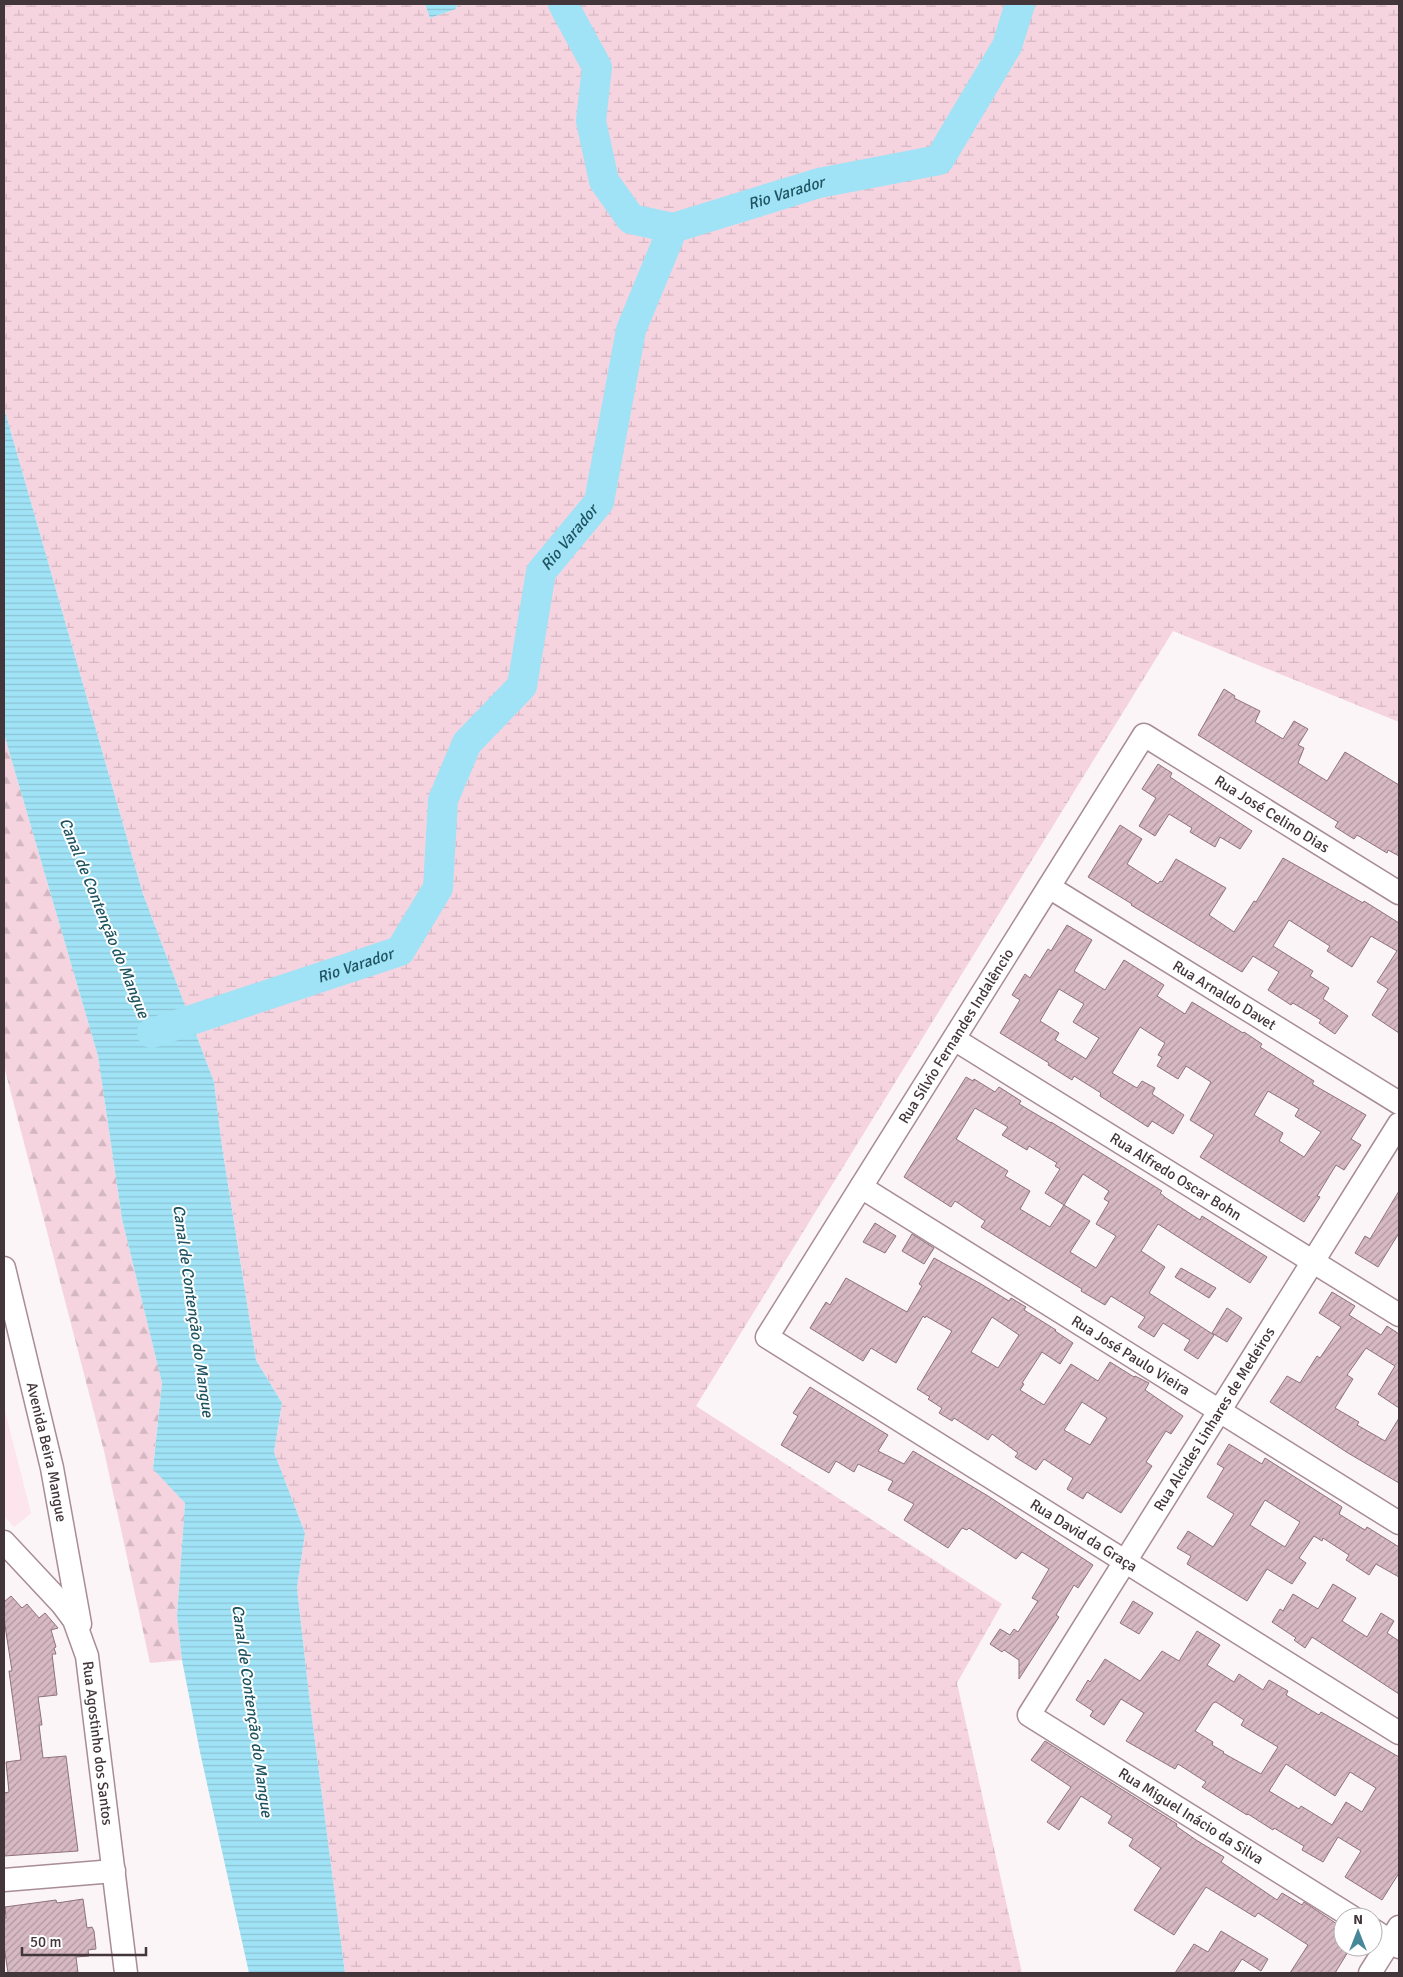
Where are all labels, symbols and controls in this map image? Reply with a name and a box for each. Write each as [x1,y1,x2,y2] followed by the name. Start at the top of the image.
[745,172,828,214] water label: Rio Varador
[536,499,604,575] water label: Rio Varador
[1211,771,1333,857] street label: Rua José Celino Dias
[55,815,154,1022] water label: Canal de Contenção do Mangue
[315,943,398,988] water label: Rio Varador
[895,945,1018,1127] street label: Rua Sílvio Fernandes Indalêncio
[1169,957,1279,1034] street label: Rua Arnaldo Davet
[1107,1129,1245,1224] street label: Rua Alfredo Oscar Bohn
[168,1204,218,1419] water label: Canal de Contenção do Mangue
[1068,1312,1193,1399] street label: Rua José Paulo Vieira
[1150,1323,1279,1514] street label: Rua Alcides Linhares de Medeiros
[23,1380,71,1523] street label: Avenida Beira Mangue
[1027,1495,1141,1576] street label: Rua David da Graça
[227,1604,277,1819] water label: Canal de Contenção do Mangue
[79,1660,117,1827] street label: Rua Agostinho dos Santos
[1115,1764,1267,1868] street label: Rua Miguel Inácio da Silva
[1333,1907,1383,1957] north arrow
[1353,1911,1363,1928] text: N
[22,1924,146,1956] scale bar
[30,1933,61,1951] text: 50 m

